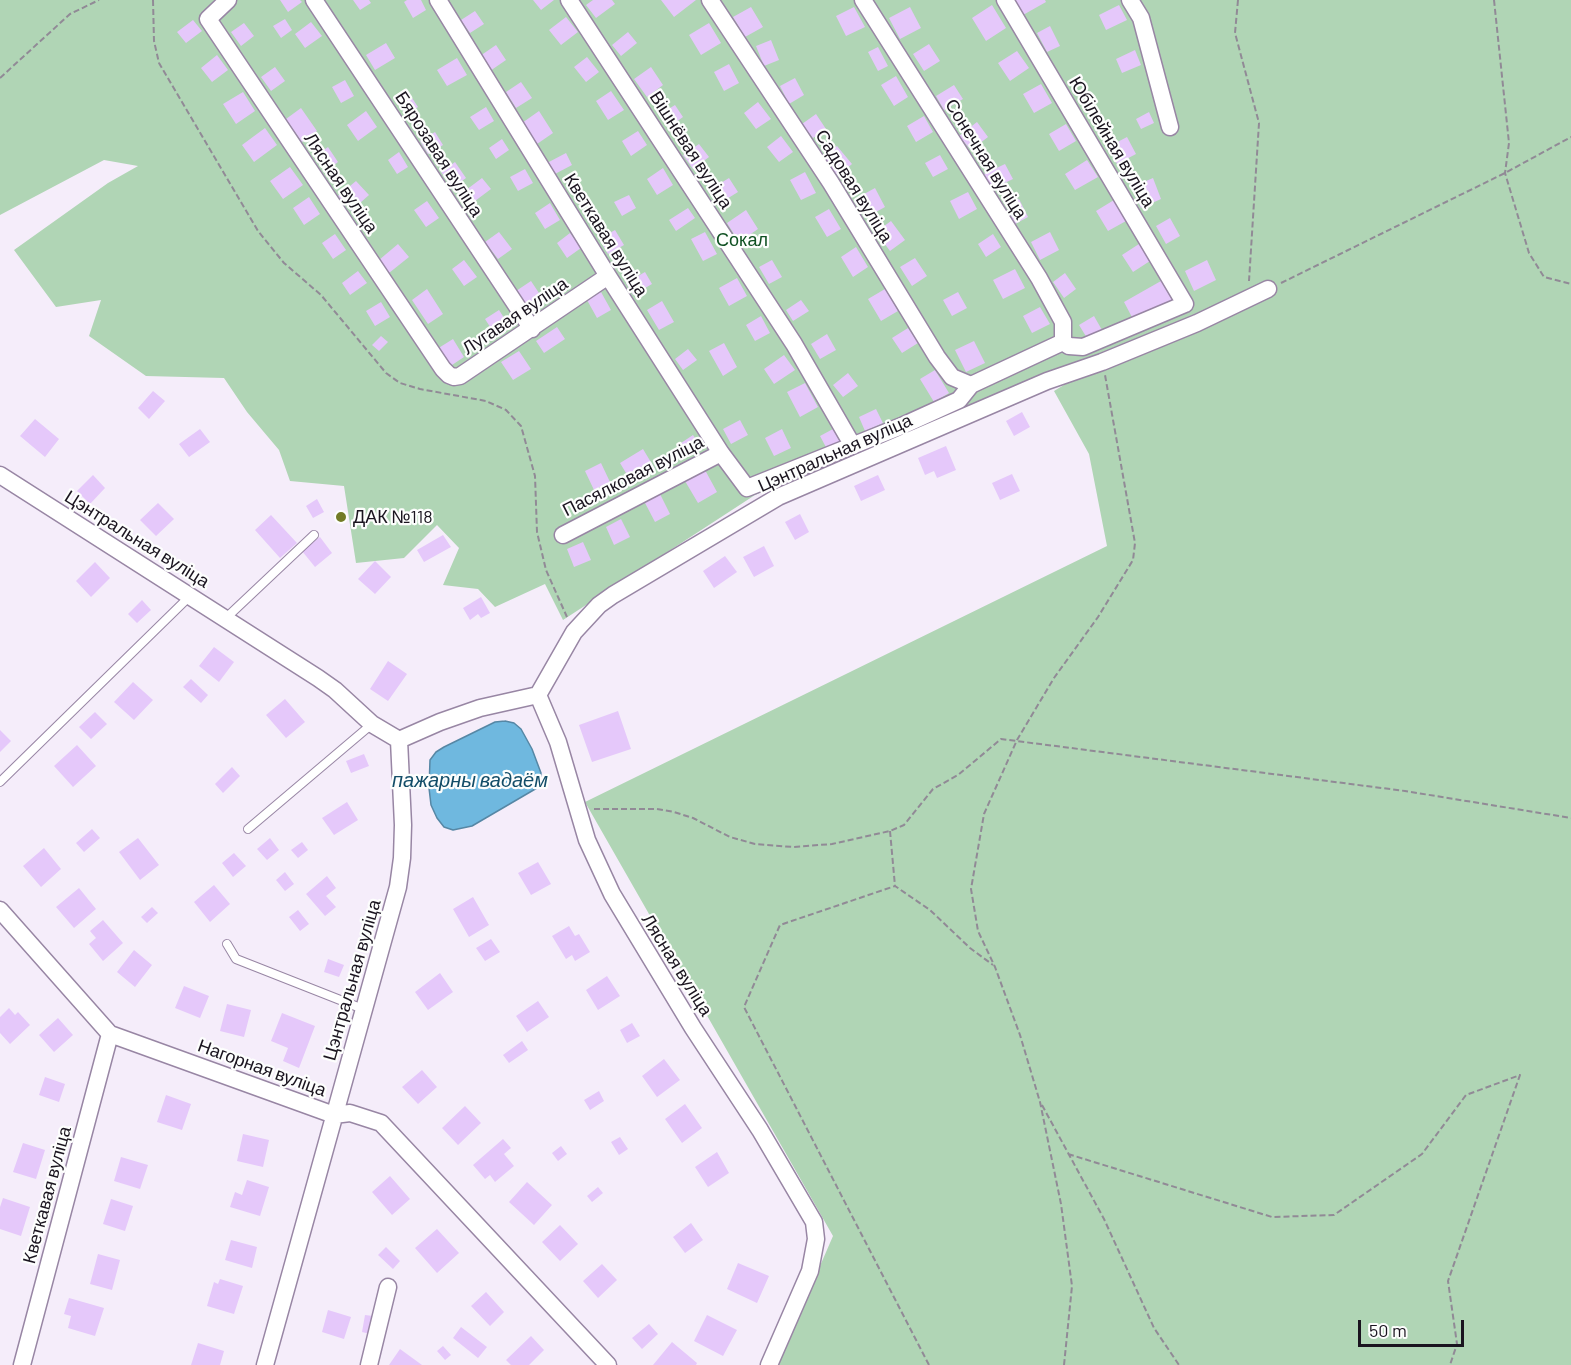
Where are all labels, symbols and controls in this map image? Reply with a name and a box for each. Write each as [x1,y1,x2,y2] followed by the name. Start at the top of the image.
[1064,73,1160,211] street label: Юбілейная вуліца
[390,87,488,221] street label: Бярозавая вуліца
[645,87,737,213] street label: Вішнёвая вуліца
[940,95,1032,223] street label: Сонечная вуліца
[811,126,897,246] street label: Садовая вуліца
[299,129,383,237] street label: Лясная вуліца
[559,169,653,301] street label: Кветкавая вуліца
[716,229,768,251] park label: Сокал
[458,273,572,359] street label: Лугавая вуліца
[755,409,915,497] street label: Цэнтральная вуліца
[559,431,707,521] street label: Пасялковая вуліца
[61,486,213,592] street label: Цэнтральная вуліца
[353,506,433,528] place label: ДАК №118
[334,510,348,524] marker: ДАК №118
[392,768,548,792] water label: пажарны вадаём
[319,897,385,1063] street label: Цэнтральная вуліца
[637,910,717,1020] street label: Лясная вуліца
[195,1035,329,1101] street label: Нагорная вуліца
[18,1124,76,1266] street label: Кветкавая вуліца
[1361,1308,1468,1346] scale bar
[1369,1319,1407,1341] text: 50 m

